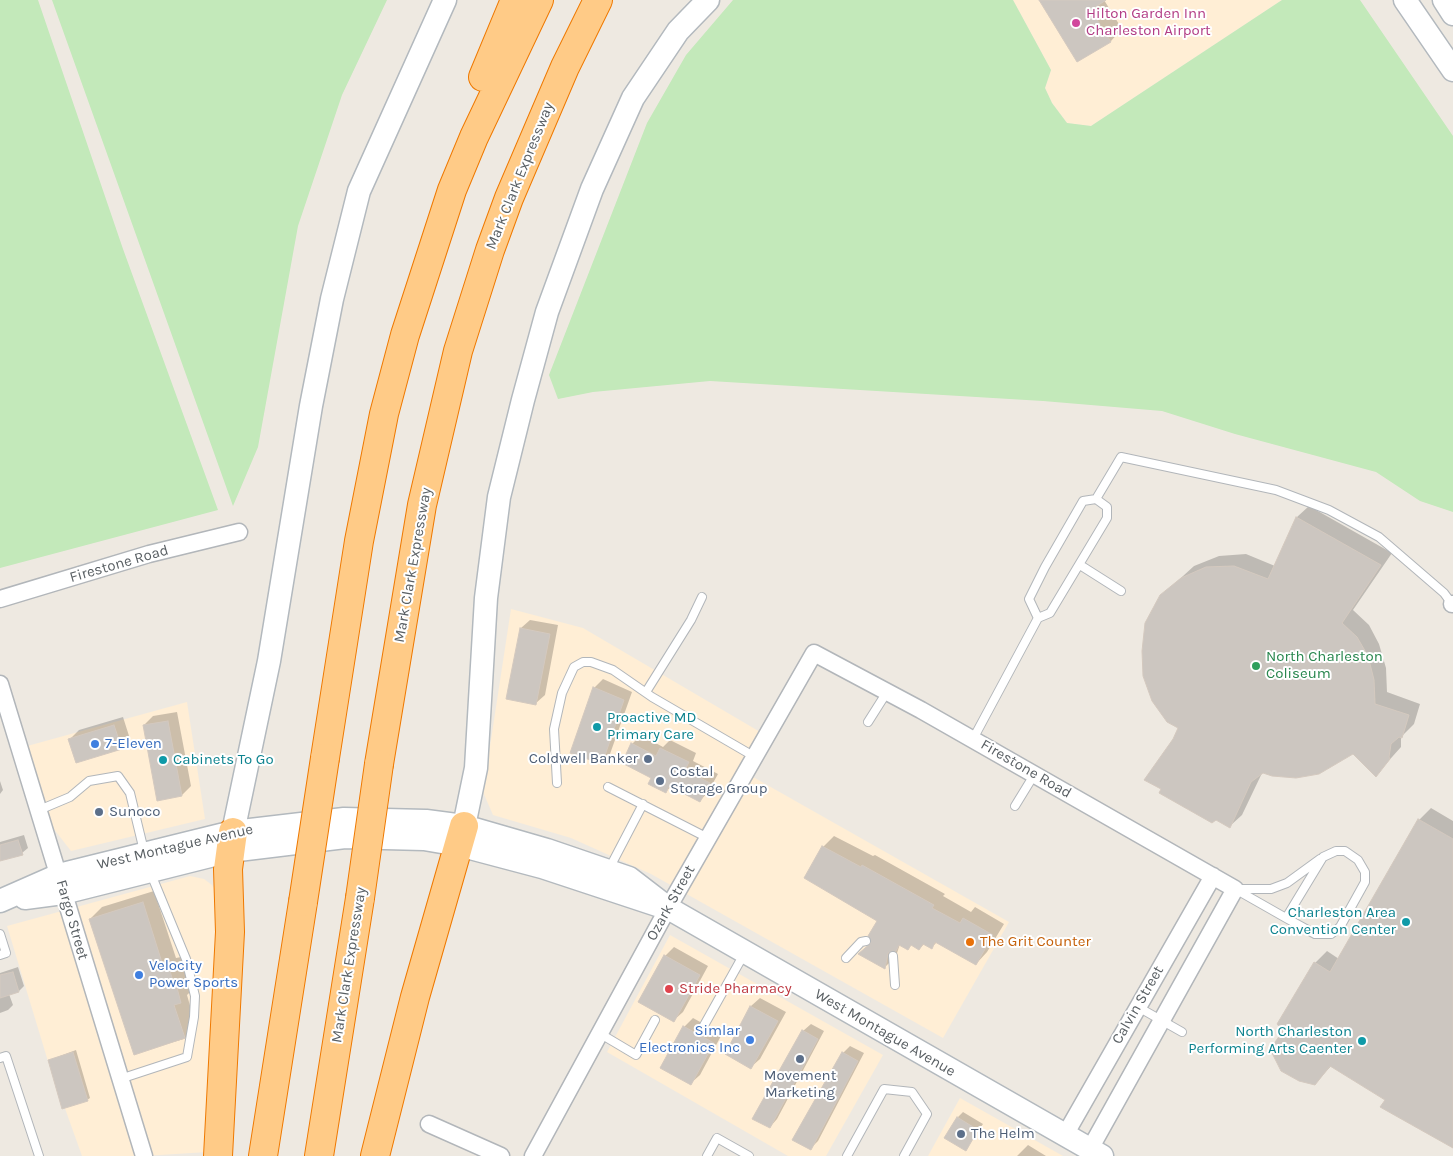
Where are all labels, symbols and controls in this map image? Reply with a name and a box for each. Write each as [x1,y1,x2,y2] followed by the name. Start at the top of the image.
[1086,5,1211,40] place label: Hilton Garden Inn Charleston Airport
[1070,17,1082,29] marker: Hilton Garden Inn Charleston Airport
[482,100,558,252] street label: Mark Clark Expressway
[390,486,436,644] street label: Mark Clark Expressway
[67,541,171,587] street label: Firestone Road
[1266,648,1383,683] place label: North Charleston Coliseum
[1250,660,1262,672] marker: North Charleston Coliseum
[607,709,696,744] place label: Proactive MD Primary Care
[591,721,603,733] marker: Proactive MD Primary Care
[105,735,162,753] place label: 7-Eleven
[977,736,1075,802] street label: Firestone Road
[89,738,101,750] marker: 7-Eleven
[529,750,638,768] place label: Coldwell Banker
[173,751,274,769] place label: Cabinets To Go
[642,753,654,765] marker: Coldwell Banker
[157,754,169,766] marker: Cabinets To Go
[670,763,767,798] place label: Costal Storage Group
[654,775,666,787] marker: Costal Storage Group
[109,803,160,821] place label: Sunoco
[93,806,105,818] marker: Sunoco
[95,820,255,874] street label: West Montague Avenue
[643,862,699,944] street label: Ozark Street
[52,878,92,962] street label: Fargo Street
[328,886,370,1044] street label: Mark Clark Expressway
[1270,904,1396,939] place label: Charleston Area Convention Center
[1400,916,1412,928] marker: Charleston Area Convention Center
[980,933,1091,951] place label: The Grit Counter
[964,936,976,948] marker: The Grit Counter
[149,957,238,992] place label: Velocity Power Sports
[1108,963,1168,1047] street label: Calvin Street
[133,969,145,981] marker: Velocity Power Sports
[679,980,792,998] place label: Stride Pharmacy
[663,983,675,995] marker: Stride Pharmacy
[811,985,959,1081] street label: West Montague Avenue
[639,1022,740,1057] place label: Simlar Electronics Inc
[1188,1023,1352,1058] place label: North Charleston Performing Arts Caenter
[744,1034,756,1046] marker: Simlar Electronics Inc
[1356,1035,1368,1047] marker: North Charleston Performing Arts Caenter
[794,1053,806,1065] marker: Movement Marketing
[764,1067,836,1102] place label: Movement Marketing
[971,1125,1035,1143] place label: The Helm
[955,1128,967,1140] marker: The Helm

